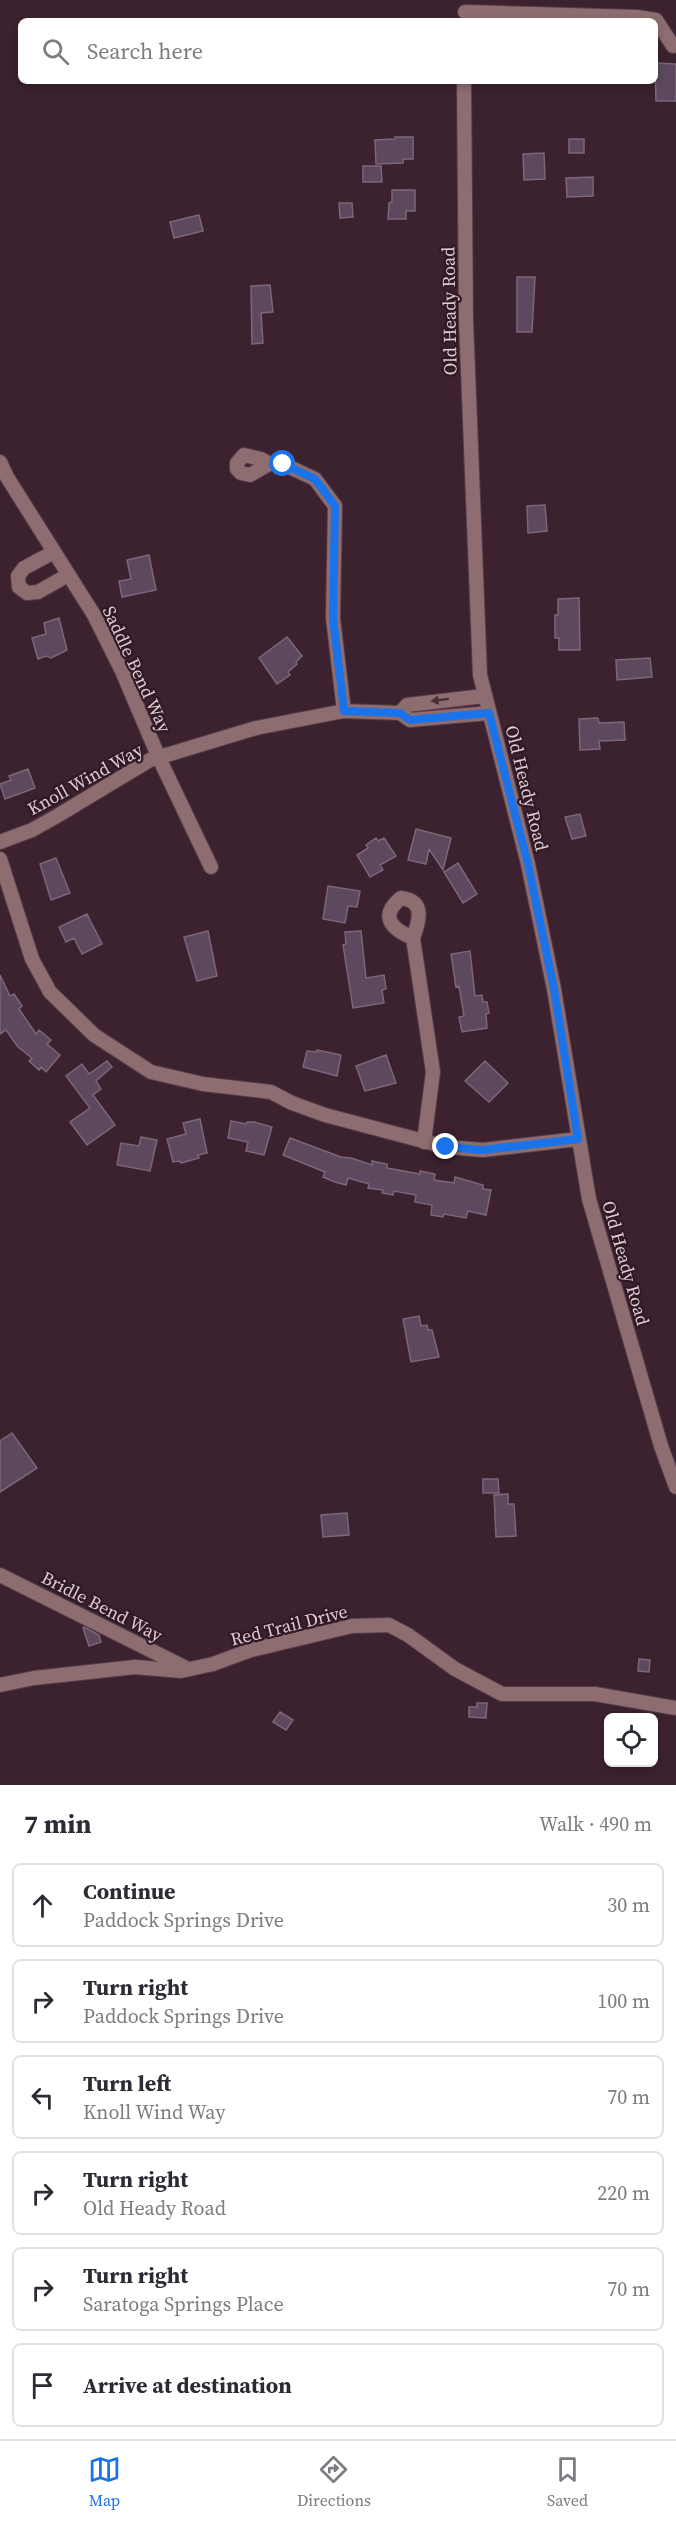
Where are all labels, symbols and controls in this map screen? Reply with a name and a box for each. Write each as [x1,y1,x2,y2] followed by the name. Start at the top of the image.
[18,18,658,84] search box
[39,35,72,68] icon: search
[87,36,203,66] text: Search here
[435,246,463,376] street label: Old Heady Road
[269,450,295,476] route start
[97,602,178,737] street label: Saddle Bend Way
[430,695,449,704] one-way arrow
[499,723,555,853] street label: Old Heady Road
[23,737,148,821] street label: Knoll Wind Way
[432,1133,458,1159] route end
[596,1198,656,1328] street label: Old Heady Road
[37,1565,168,1648] street label: Bridle Bend Way
[228,1598,350,1652] street label: Red Trail Drive
[604,1713,658,1767] map controls
[604,1713,658,1767] button: locate
[24,1806,91,1842] text: 7 min
[539,1810,652,1838] text: Walk · 490 m
[83,1876,176,1906] text: Continue
[26,1889,59,1922] icon: ahead
[607,1891,650,1919] text: 30 m
[83,1906,284,1934] text: Paddock Springs Drive
[83,1972,188,2002] text: Turn right
[26,1985,59,2018] icon: right
[597,1987,650,2015] text: 100 m
[83,2002,284,2030] text: Paddock Springs Drive
[83,2068,171,2098] text: Turn left
[26,2081,59,2114] icon: left
[607,2083,650,2111] text: 70 m
[83,2098,226,2126] text: Knoll Wind Way
[83,2164,188,2194] text: Turn right
[26,2177,59,2210] icon: right
[597,2179,650,2207] text: 220 m
[83,2194,226,2222] text: Old Heady Road
[83,2260,188,2290] text: Turn right
[26,2273,59,2306] icon: right
[607,2275,650,2303] text: 70 m
[83,2290,284,2318] text: Saratoga Springs Place
[26,2369,59,2402] icon: arrive
[83,2370,292,2400] text: Arrive at destination
[88,2453,121,2511] tab: Map
[297,2453,371,2511] tab: Directions
[547,2453,588,2511] tab: Saved

